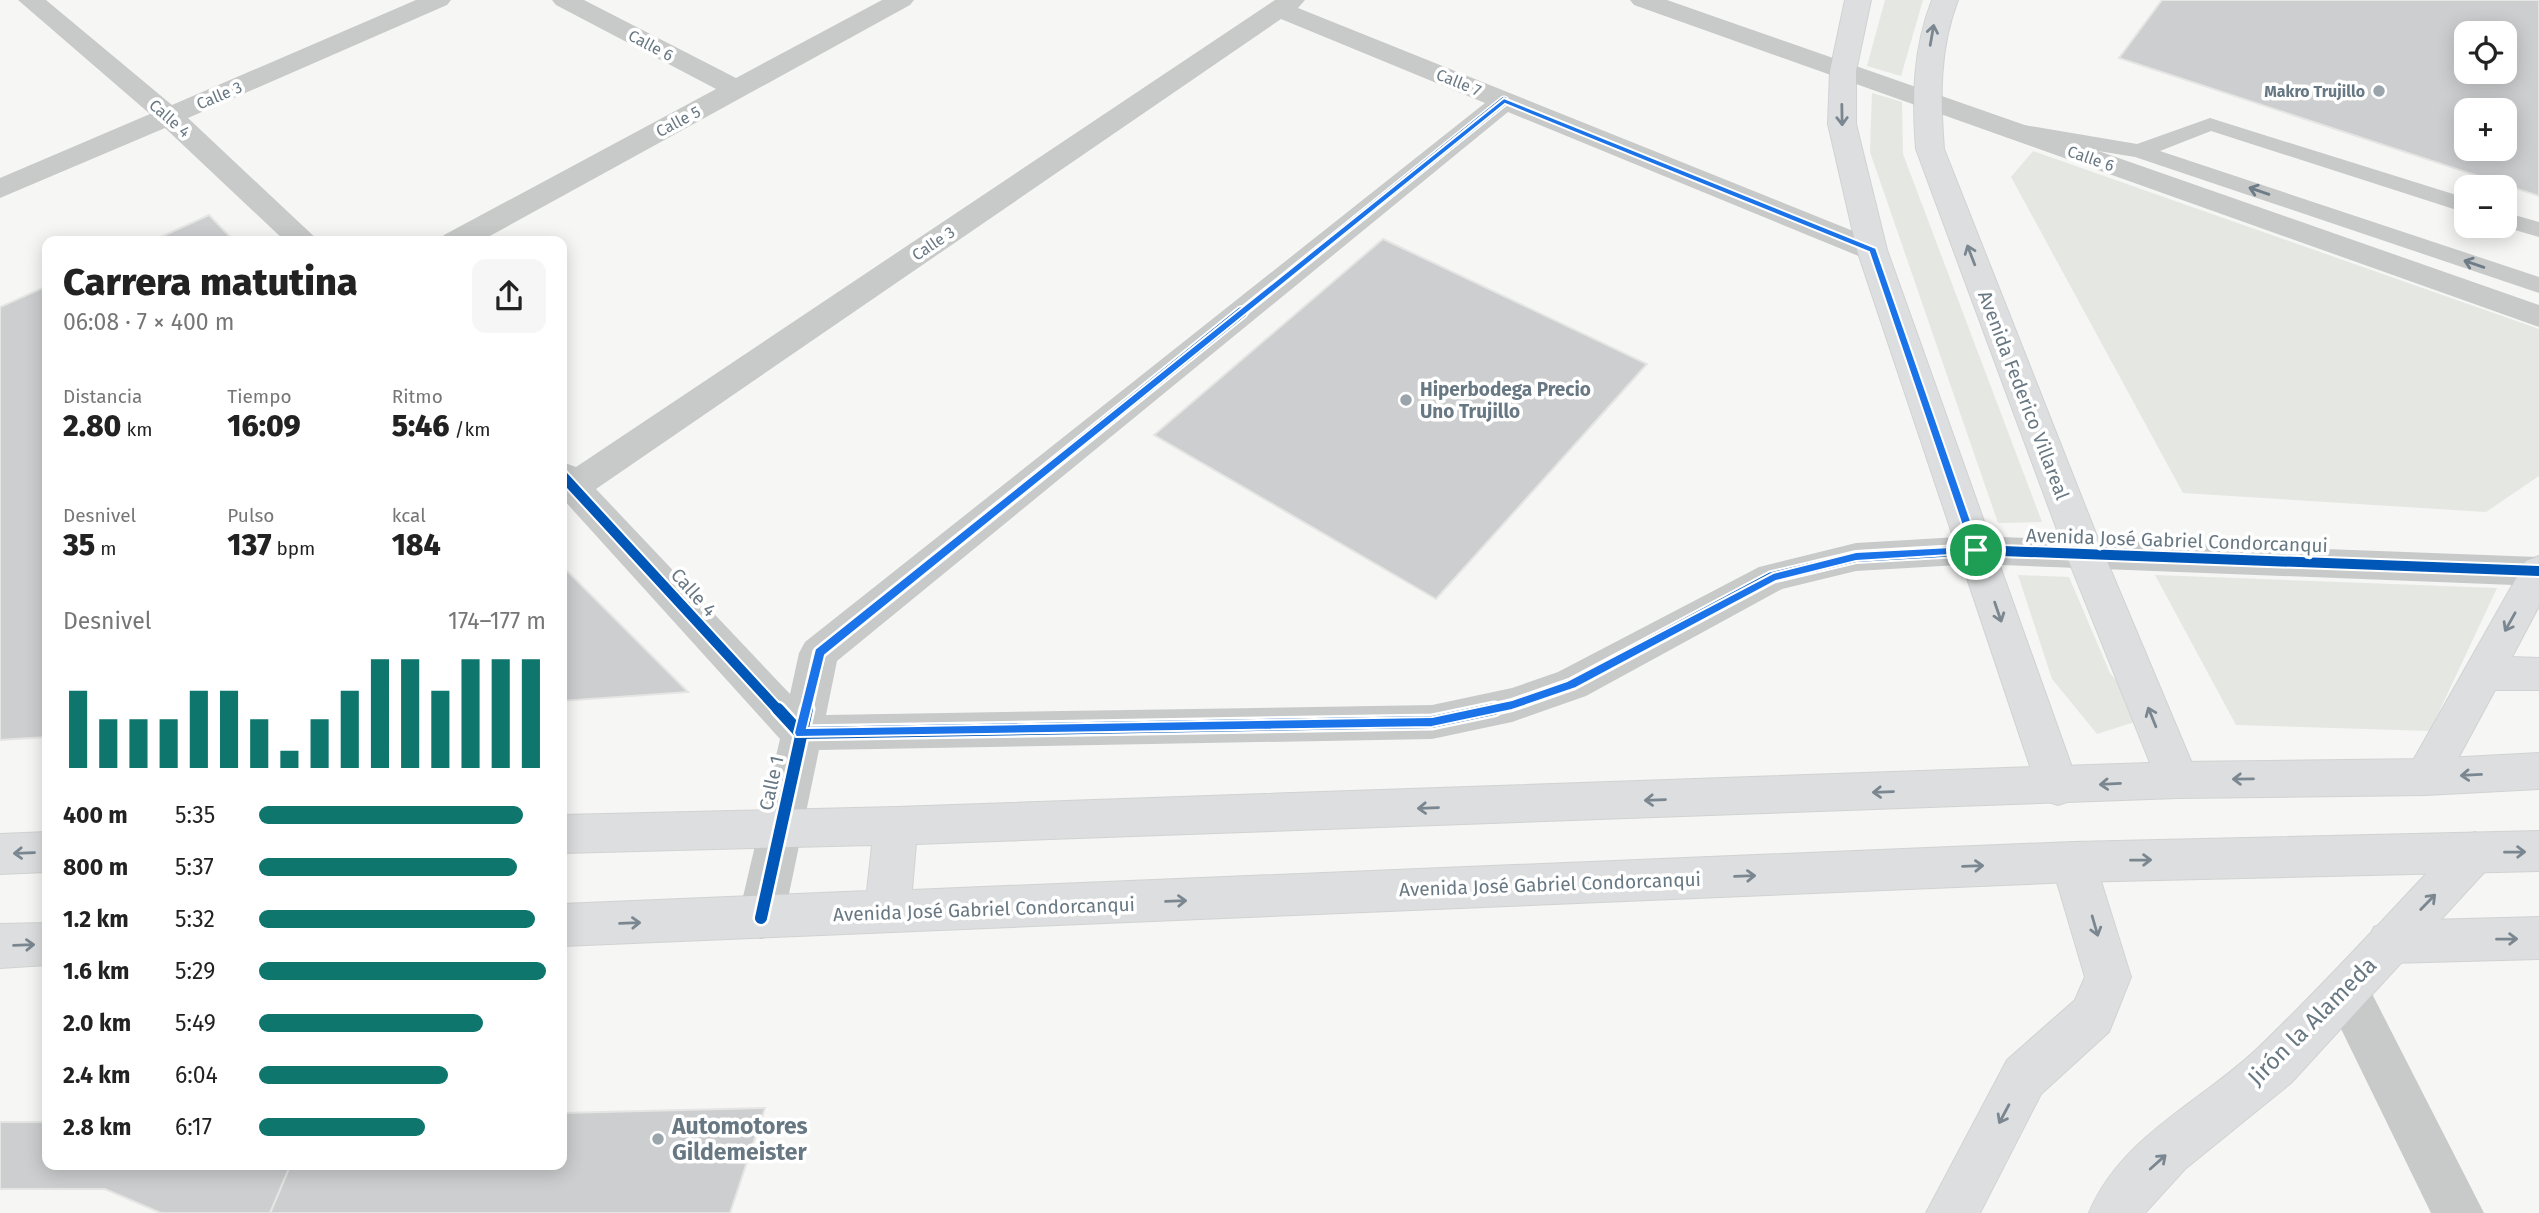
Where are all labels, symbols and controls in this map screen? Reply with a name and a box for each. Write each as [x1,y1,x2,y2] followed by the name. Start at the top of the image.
[2454,21,2517,238] map controls
[2454,21,2517,84] button: locate
[1926,24,1940,47] one-way arrow
[625,26,676,65] street label: Calle 6
[1434,65,1484,100] street label: Calle 7
[194,77,245,114] street label: Calle 3
[2264,82,2365,101] place label: Makro Trujillo
[2371,83,2387,99] marker: Makro Trujillo
[145,95,194,142] street label: Calle 4
[2454,98,2517,161] button: +
[653,102,704,141] street label: Calle 5
[1836,104,1849,127] one-way arrow
[2065,142,2117,175] street label: Calle 6
[2454,175,2517,238] button: −
[2248,184,2270,196] one-way arrow
[908,222,958,265] street label: Calle 3
[1963,244,1976,266] one-way arrow
[2464,257,2486,269] one-way arrow
[63,259,358,305] text: Carrera matutina
[472,259,546,333] button: share
[1973,287,2074,503] street label: Avenida Federico Villareal
[63,308,234,336] text: 06:08 · 7 × 400 m
[1420,378,1591,423] place label: Hiperbodega Precio Uno Trujillo
[63,385,142,408] text: Distancia
[227,385,292,408] text: Tiempo
[392,385,443,408] text: Ritmo
[1398,392,1414,408] marker: Hiperbodega Precio Uno Trujillo
[63,408,121,444] text: 2.80
[227,408,301,444] text: 16:09
[392,408,450,444] text: 5:46
[121,418,152,441] text: km
[450,418,490,441] text: /km
[63,504,136,527] text: Desnivel
[227,504,274,527] text: Pulso
[392,504,426,527] text: kcal
[1946,520,2006,580] pin
[2026,524,2328,557] street label: Avenida José Gabriel Condorcanqui
[63,527,95,563] text: 35
[227,527,271,563] text: 137
[392,527,441,563] text: 184
[1957,531,1995,569] icon: arrive
[95,537,117,560] text: m
[271,537,315,560] text: bpm
[666,563,721,621] street label: Calle 4
[1993,601,2005,623] one-way arrow
[63,607,152,635] text: Desnivel
[448,607,546,635] text: 174–177 m
[2503,612,2517,632] one-way arrow
[2145,707,2158,728] one-way arrow
[754,754,788,813] street label: Calle 1
[2460,768,2483,781] one-way arrow
[2232,773,2255,786] one-way arrow
[2099,777,2122,790] one-way arrow
[1871,786,1894,799] one-way arrow
[1644,794,1667,807] one-way arrow
[63,801,128,829] text: 400 m
[175,801,215,829] text: 5:35
[1417,801,1440,814] one-way arrow
[2503,845,2526,858] one-way arrow
[12,846,35,859] one-way arrow
[63,853,128,881] text: 800 m
[175,853,214,881] text: 5:37
[2129,854,2152,867] one-way arrow
[1961,860,1984,873] one-way arrow
[1399,868,1701,901] street label: Avenida José Gabriel Condorcanqui
[1734,869,1756,882] one-way arrow
[833,893,1135,926] street label: Avenida José Gabriel Condorcanqui
[1164,894,1187,907] one-way arrow
[2419,894,2436,911] one-way arrow
[63,905,129,933] text: 1.2 km
[175,905,215,933] text: 5:32
[2089,915,2102,937] one-way arrow
[618,916,641,929] one-way arrow
[2495,932,2518,946] one-way arrow
[12,938,35,951] one-way arrow
[2242,951,2382,1091] street label: Jirón la Alameda
[63,957,130,985] text: 1.6 km
[175,957,215,985] text: 5:29
[63,1009,131,1037] text: 2.0 km
[175,1009,216,1037] text: 5:49
[63,1061,130,1089] text: 2.4 km
[175,1061,218,1089] text: 6:04
[1997,1103,2010,1124] one-way arrow
[671,1112,808,1166] place label: Automotores Gildemeister
[63,1113,131,1141] text: 2.8 km
[175,1113,212,1141] text: 6:17
[650,1131,666,1147] marker: Automotores Gildemeister
[2149,1153,2166,1170] one-way arrow

